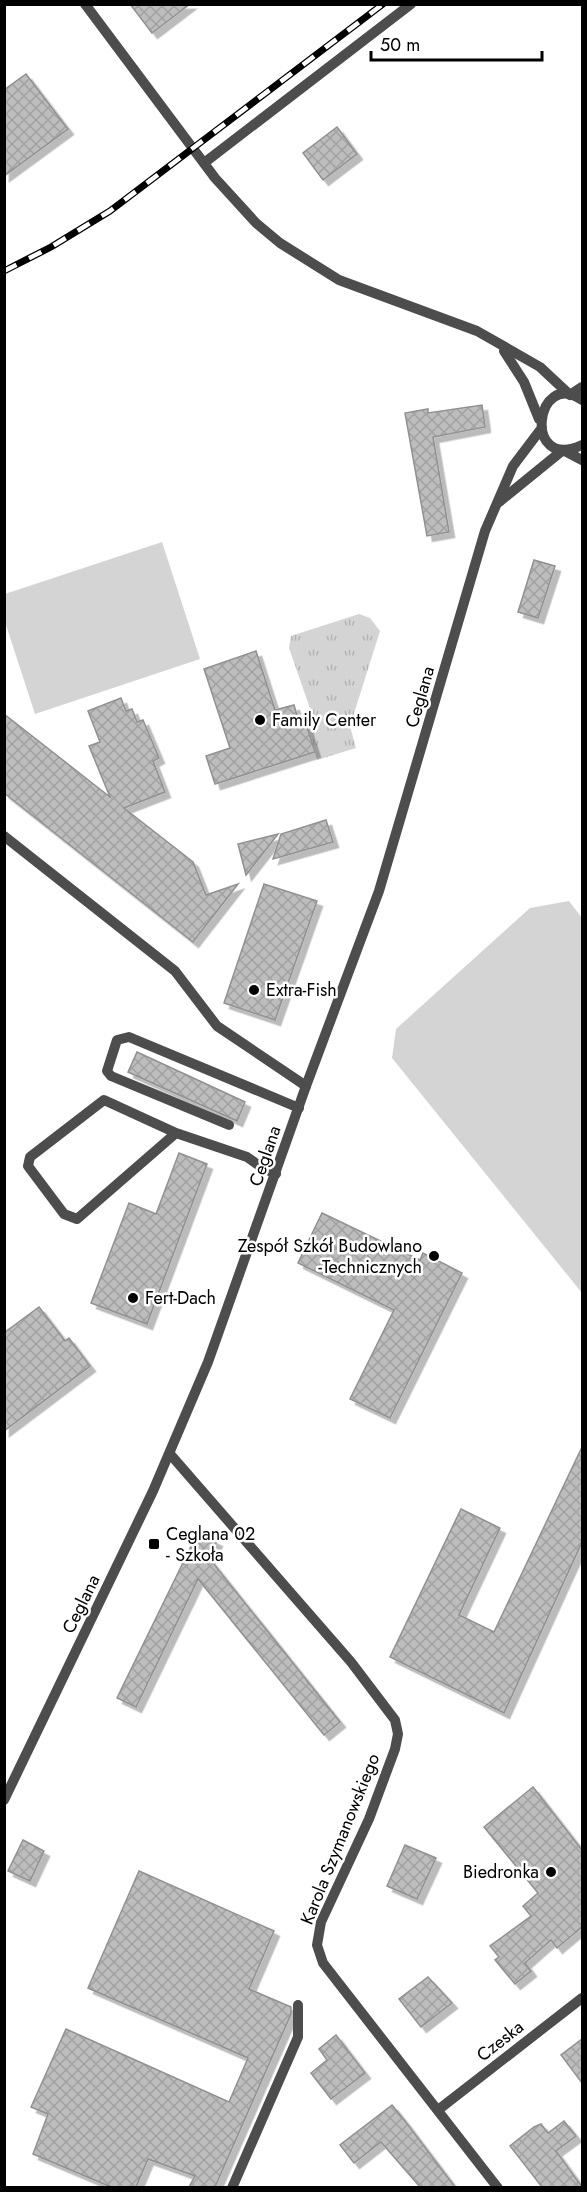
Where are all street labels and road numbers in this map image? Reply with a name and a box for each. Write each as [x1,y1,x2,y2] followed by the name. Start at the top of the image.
[399,663,441,731] street label: Ceglana
[242,1122,288,1190] street label: Ceglana
[56,1570,106,1638] street label: Ceglana
[294,1749,386,1928] street label: Karola Szymanowskiego
[471,2014,529,2068] street label: Czeska

